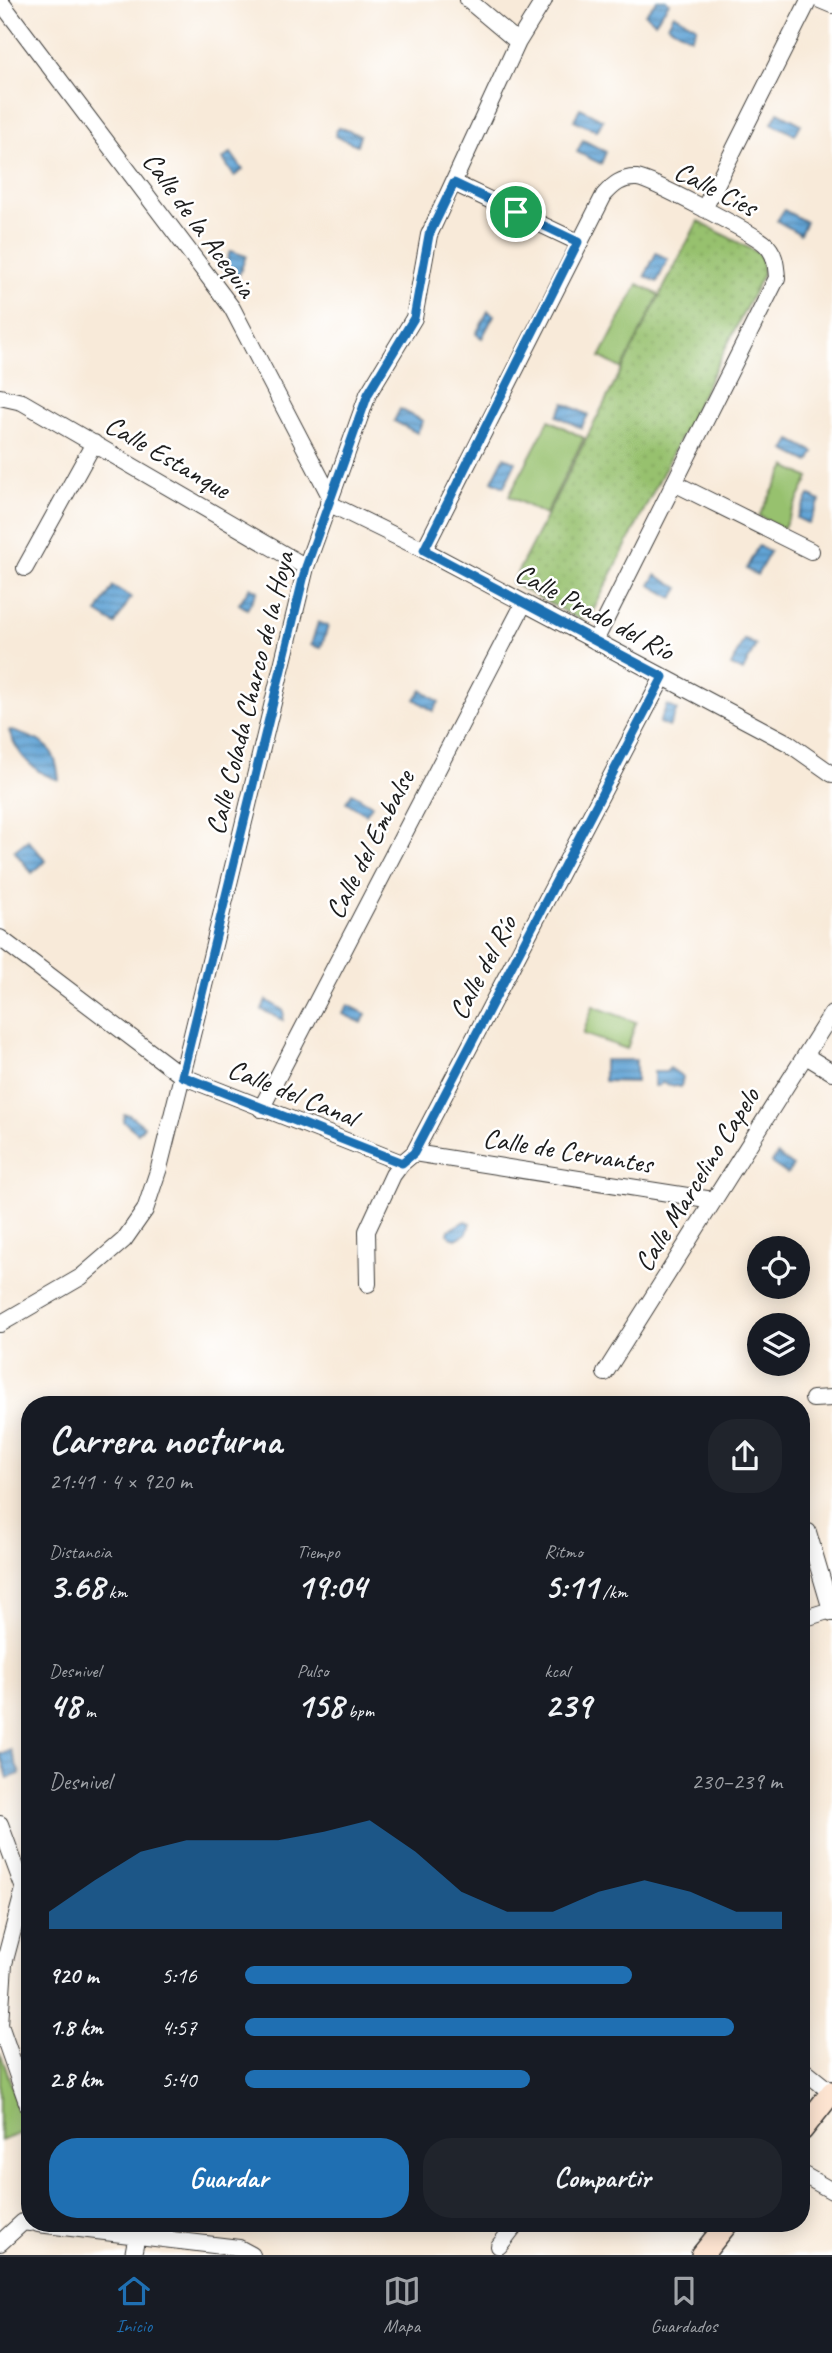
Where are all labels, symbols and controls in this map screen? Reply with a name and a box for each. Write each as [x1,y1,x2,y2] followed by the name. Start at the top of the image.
[135,145,265,306] street label: Calle de la Acequia
[669,153,765,225] street label: Calle Cíes
[486,182,546,242] pin
[497,193,535,231] icon: arrive
[99,407,238,507] street label: Calle Estanque
[197,546,302,838] street label: Calle Colada Charco de la Hoya
[509,555,682,669] street label: Calle Prado del Río
[317,762,423,924] street label: Calle del Embalse
[441,907,525,1025] street label: Calle del Río
[223,1051,367,1136] street label: Calle del Canal
[626,1079,768,1278] street label: Calle Marcelino Capelo
[481,1120,658,1182] street label: Calle de Cervantes
[747,1236,810,1376] map controls
[747,1236,810,1299] button: locate
[747,1313,810,1376] button: layers
[49,1417,282,1464] text: Carrera nocturna
[708,1419,782,1493] button: share
[49,1467,192,1496] text: 21:41 · 4 × 920 m
[49,1540,111,1564] text: Distancia
[297,1540,340,1564] text: Tiempo
[544,1540,583,1564] text: Ritmo
[49,1564,104,1609] text: 3.68
[297,1564,366,1609] text: 19:04
[544,1564,598,1609] text: 5:11
[104,1580,127,1604] text: km
[598,1580,627,1604] text: /km
[49,1659,101,1683] text: Desnivel
[297,1659,329,1683] text: Pulso
[544,1659,569,1683] text: kcal
[49,1683,81,1728] text: 48
[297,1683,343,1728] text: 158
[544,1683,591,1728] text: 239
[81,1699,96,1723] text: m
[343,1699,374,1723] text: bpm
[49,1767,111,1796] text: Desnivel
[691,1767,782,1796] text: 230–239 m
[49,1961,98,1990] text: 920 m
[161,1961,197,1990] text: 5:16
[49,2013,103,2042] text: 1.8 km
[161,2013,197,2042] text: 4:57
[49,2065,103,2094] text: 2.8 km
[161,2065,197,2094] text: 5:40
[49,2138,409,2218] button: Guardar
[423,2138,782,2218] button: Compartir
[115,2272,153,2338] tab: Inicio
[383,2272,421,2338] tab: Mapa
[650,2272,717,2338] tab: Guardados

